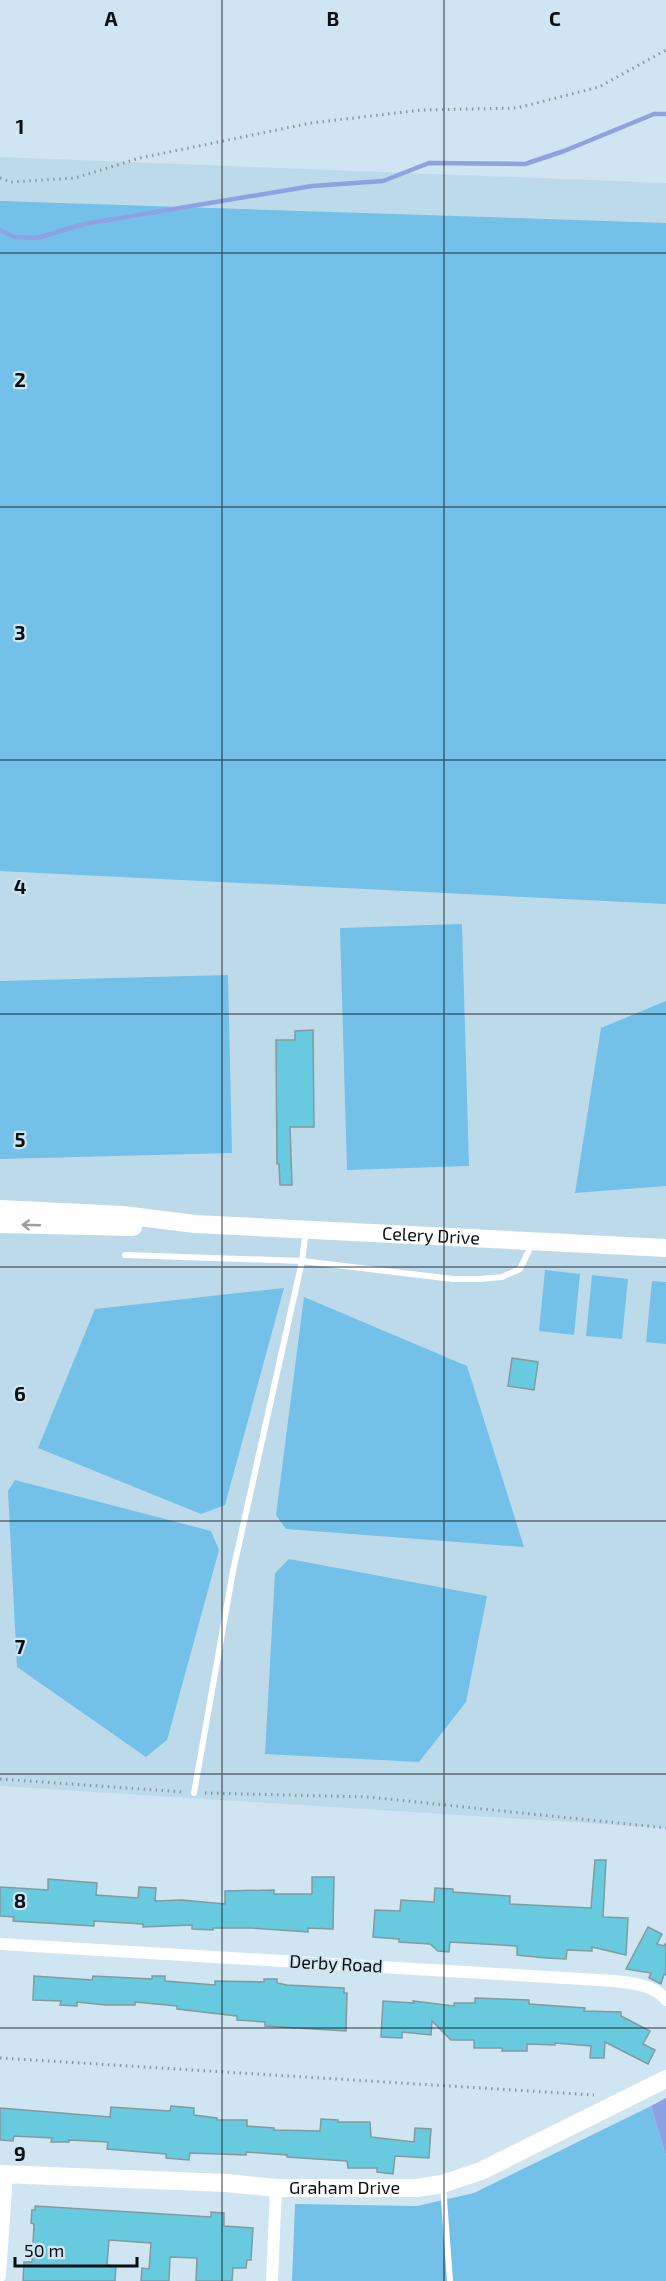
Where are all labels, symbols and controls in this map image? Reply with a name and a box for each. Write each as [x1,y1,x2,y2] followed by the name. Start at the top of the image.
[104,6,118,30] text: A
[327,6,339,30] text: B
[549,6,561,30] text: C
[16,114,24,138] text: 1
[14,367,26,391] text: 2
[14,620,26,644] text: 3
[14,874,27,898] text: 4
[14,1127,26,1151] text: 5
[22,1219,42,1230] one-way arrow
[381,1222,481,1249] street label: Celery Drive
[14,1381,26,1405] text: 6
[15,1634,26,1658] text: 7
[14,1888,26,1912] text: 8
[289,1950,383,1976] street label: Derby Road
[14,2141,26,2165] text: 9
[289,2176,400,2198] street label: Graham Drive
[15,2230,136,2268] scale bar
[24,2239,64,2261] text: 50 m

